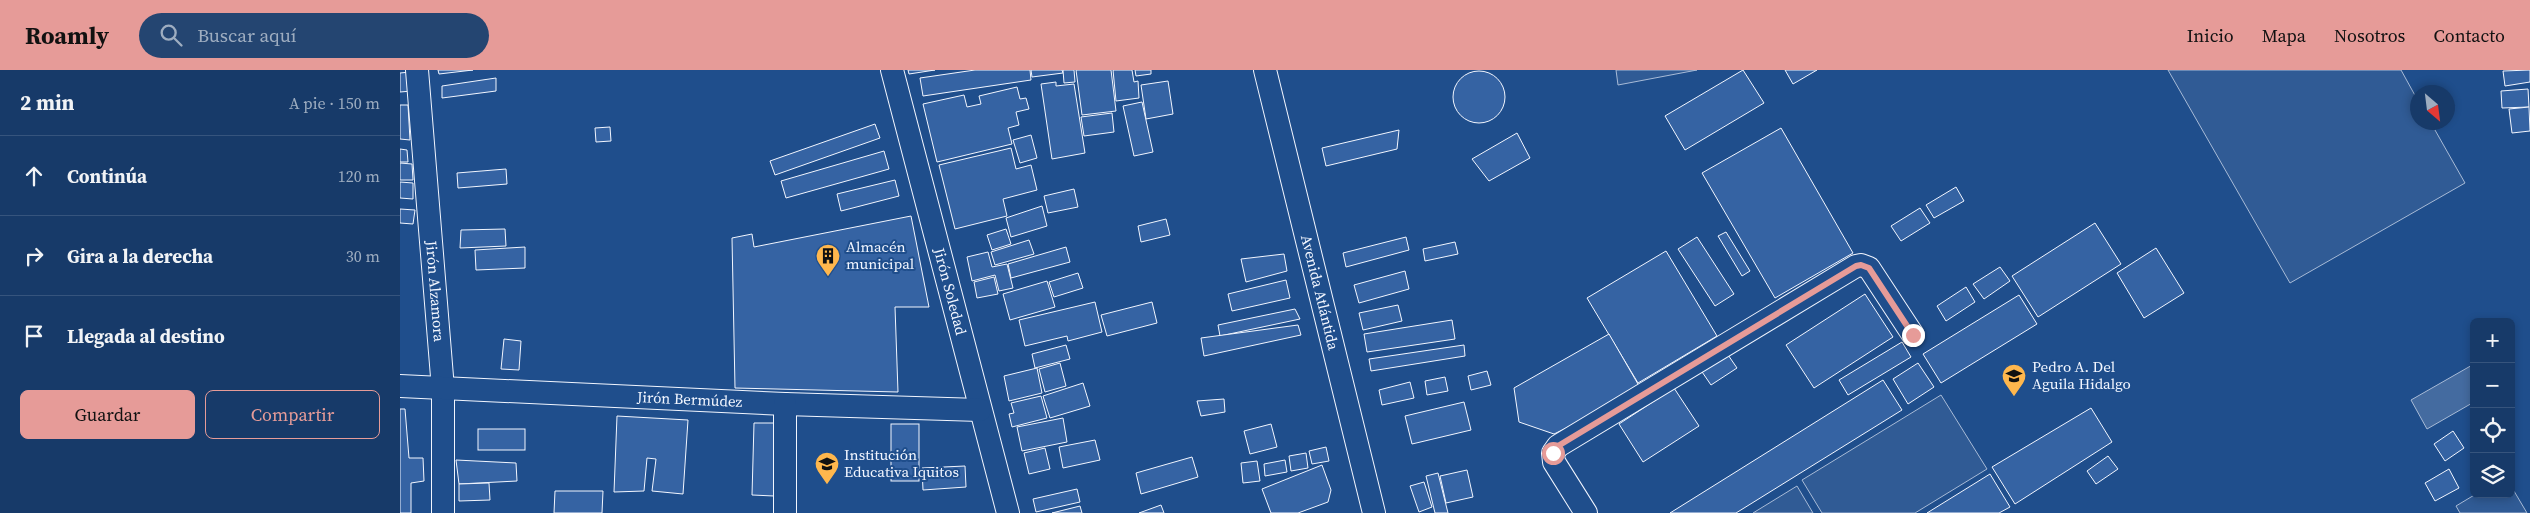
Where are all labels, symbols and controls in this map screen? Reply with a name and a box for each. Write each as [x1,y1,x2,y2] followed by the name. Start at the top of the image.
[139,13,489,58] search box
[25,19,109,52] text: Roamly
[157,21,185,49] icon: search
[197,22,296,48] text: Buscar aquí
[2187,23,2234,48] text: Inicio
[2262,23,2306,48] text: Mapa
[2334,23,2405,48] text: Nosotros
[2433,23,2505,48] text: Contacto
[2410,85,2455,130] north arrow
[20,88,75,117] text: 2 min
[289,92,380,114] text: A pie · 150 m
[20,162,48,190] icon: ahead
[67,163,147,189] text: Continúa
[338,165,380,187] text: 120 m
[1296,232,1345,352] street label: Avenida Atlántida
[846,236,915,274] place label: Almacén municipal
[421,239,450,343] street label: Jirón Alzamora
[20,242,48,270] icon: right
[67,243,213,269] text: Gira a la derecha
[815,243,841,277] building icon: Almacén municipal
[346,245,380,267] text: 30 m
[929,245,972,338] street label: Jirón Soledad
[2470,318,2515,498] map controls
[2470,318,2515,363] button: +
[20,322,48,350] icon: arrive
[67,323,225,349] text: Llegada al destino
[1902,324,1925,347] route end
[2032,356,2131,394] place label: Pedro A. Del Aguila Hidalgo
[2001,363,2027,397] school or university icon: Pedro A. Del Aguila Hidalgo
[2470,363,2515,408] button: −
[636,386,743,412] street label: Jirón Bermúdez
[20,390,195,439] button: Guardar
[205,390,380,439] button: Compartir
[2470,408,2515,453] button: locate
[1542,442,1565,465] route start
[844,444,959,482] place label: Institución Educativa Iquitos
[814,451,840,485] school or university icon: Institución Educativa Iquitos
[2470,453,2515,498] button: layers

